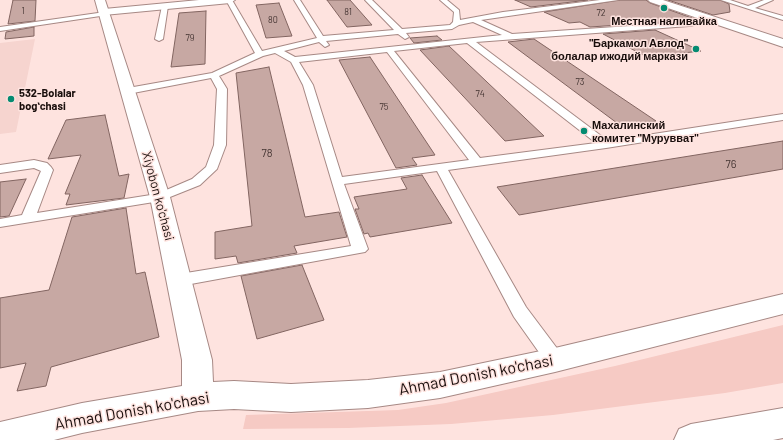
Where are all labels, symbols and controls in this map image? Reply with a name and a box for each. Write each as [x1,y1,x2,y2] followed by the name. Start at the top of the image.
[659,3,669,13] marker: Местная наливайка
[21,6,25,16] house number: 1
[344,7,352,17] house number: 81
[596,8,606,18] house number: 72
[611,14,717,28] place label: Местная наливайка
[268,15,278,25] house number: 80
[186,33,194,43] house number: 79
[551,36,688,62] place label: "Баркамол Авлод" болалар ижодий маркази
[691,44,701,54] marker: "Баркамол Авлод" болалар ижодий маркази
[576,77,584,87] house number: 73
[19,86,76,112] place label: 532-Bolalar bogʻchasi
[475,89,485,99] house number: 74
[6,94,16,104] marker: 532-Bolalar bogʻchasi
[380,102,388,112] house number: 75
[592,118,698,144] place label: Махалинский комитет "Мурувват"
[579,126,589,136] marker: Махалинский комитет "Мурувват"
[262,146,272,160] house number: 78
[139,150,177,242] street label: Xiyobon ko'chasi
[726,157,736,171] house number: 76
[397,351,555,399] street label: Ahmad Donish ko'chasi
[53,388,211,434] street label: Ahmad Donish ko'chasi

